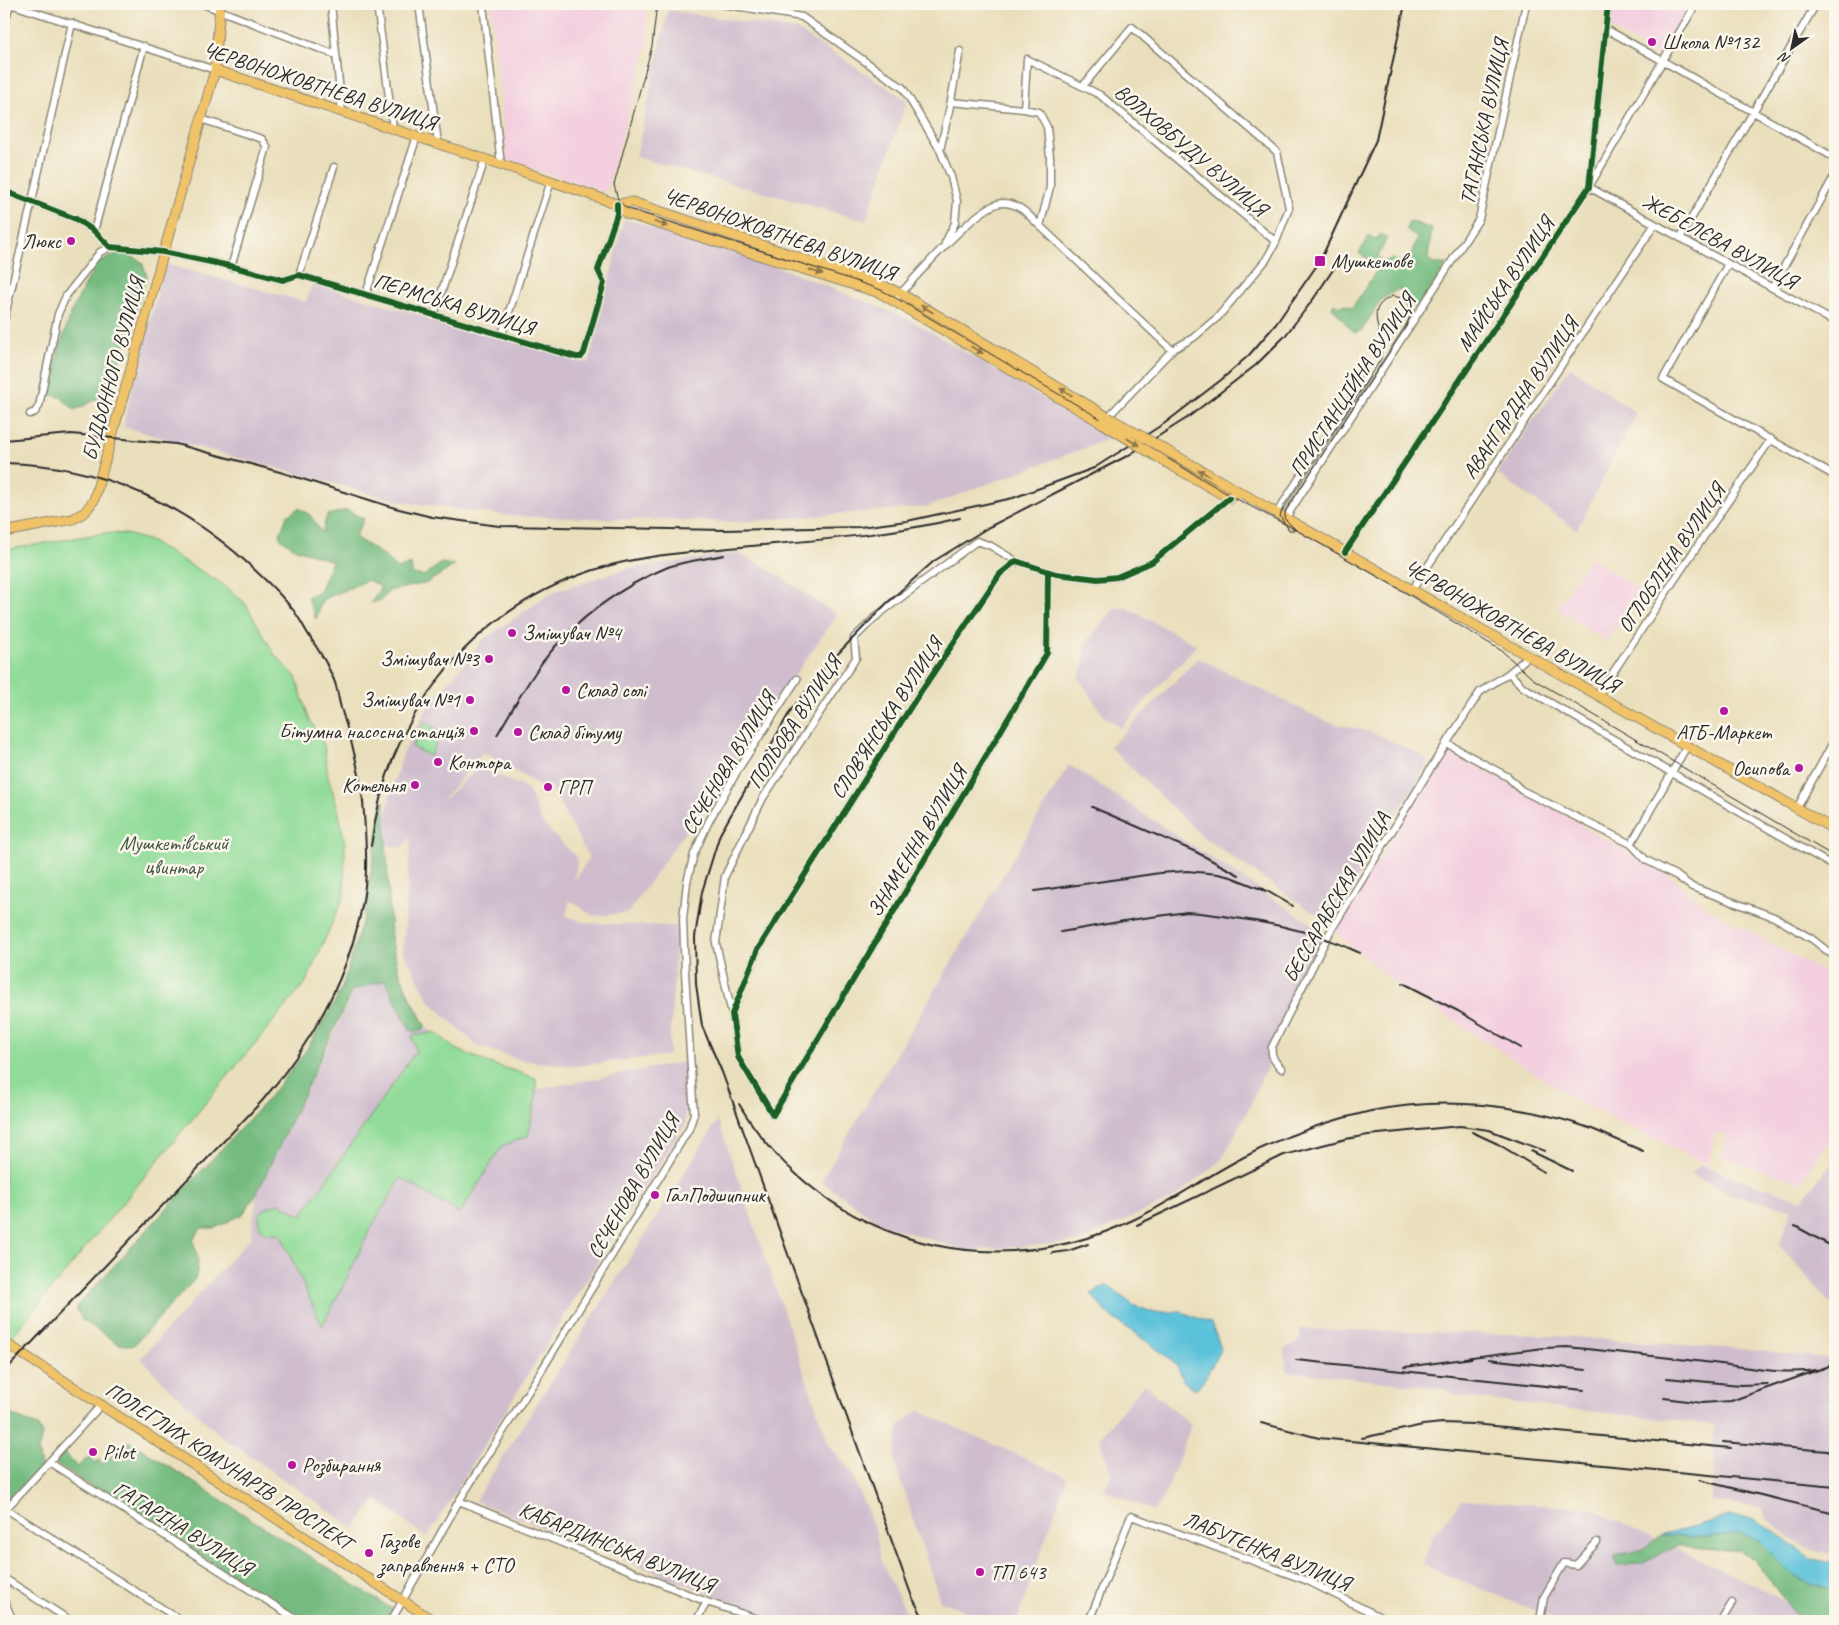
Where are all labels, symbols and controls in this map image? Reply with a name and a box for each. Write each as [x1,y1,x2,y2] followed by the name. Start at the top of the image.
[1766,22,1816,72] north arrow
[1662,29,1761,55] place label: Школа №132
[1454,34,1515,207] street label: ТАГАНСЬКА ВУЛИЦЯ
[200,36,443,137] street label: ЧЕРВОНОЖОВТНЕВА ВУЛИЦЯ
[1646,36,1658,48] marker: Школа №132
[1775,48,1793,68] text: N
[1109,79,1275,224] street label: ВОЛХОВБУДУ ВУЛИЦЯ
[661,182,902,287] street label: ЧЕРВОНОЖОВТНЕВА ВУЛИЦЯ
[1638,188,1805,296] street label: ЖЕБЕЛЄВА ВУЛИЦЯ
[1451,209,1561,356] street label: МАЙСЬКА ВУЛИЦЯ
[653,220,668,228] one-way arrow
[22,228,63,254] place label: Люкс
[65,235,77,247] marker: Люкс
[1331,248,1414,274] place label: Мушкетове
[1313,254,1327,268] marker: Мушкетове
[371,267,540,342] street label: ПЕРМСЬКА ВУЛИЦЯ
[809,268,824,276] one-way arrow
[76,271,151,463] street label: БУДЬОННОГО ВУЛИЦЯ
[1283,286,1423,481] street label: ПРИСТАНЦІЙНА ВУЛИЦЯ
[919,305,934,313] one-way arrow
[1456,310,1586,484] street label: АВАНГАРДНА ВУЛИЦЯ
[970,346,984,355] one-way arrow
[1060,387,1073,396] one-way arrow
[1127,438,1140,447] one-way arrow
[1197,468,1210,477] one-way arrow
[1612,476,1732,637] street label: ОГЛОБЛІНА ВУЛИЦЯ
[1400,554,1627,700] street label: ЧЕРВОНОЖОВТНЕВА ВУЛИЦЯ
[522,620,624,646] place label: Змішувач №4
[506,627,518,639] marker: Змішувач №4
[824,630,950,803] street label: СЛОВ’ЯНСЬКА ВУЛИЦЯ
[380,646,481,672] place label: Змішувач №3
[741,648,848,793] street label: ПОЛЬОВА ВУЛИЦЯ
[483,653,495,665] marker: Змішувач №3
[576,677,649,703] place label: Склад солі
[560,684,572,696] marker: Склад солі
[675,684,782,839] street label: СЄЧЕНОВА ВУЛИЦЯ
[361,687,462,713] place label: Змішувач №1
[464,694,476,706] marker: Змішувач №1
[1718,705,1730,717] marker: АТБ-Маркет
[279,718,465,744] place label: Бітумна насосна станція
[528,719,623,745] place label: Склад бітуму
[1676,719,1773,745] place label: АТБ-Маркет
[468,725,480,737] marker: Бітумна насосна станція
[512,726,524,738] marker: Склад бітуму
[448,749,513,775] place label: Контора
[1732,755,1791,781] place label: Осипова
[432,756,444,768] marker: Контора
[862,758,974,921] street label: ЗНАМЕННА ВУЛИЦЯ
[1793,762,1805,774] marker: Осипова
[342,772,407,798] place label: Котельня
[558,774,595,800] place label: ГРП
[409,779,421,791] marker: Котельня
[542,781,554,793] marker: ГРП
[1277,807,1396,987] street label: БЕССАРАБСКАЯ УЛИЦА
[119,830,230,880] park label: Мушкетівський цвинтар
[581,1107,686,1263] street label: СЄЧЕНОВА ВУЛИЦЯ
[665,1182,766,1208] place label: ГалПодшипник
[649,1189,661,1201] marker: ГалПодшипник
[101,1376,361,1558] street label: ПОЛЕГЛИХ КОМУНАРІВ ПРОСПЕКТ
[103,1439,137,1465] place label: Pilot
[87,1446,99,1458] marker: Pilot
[302,1452,382,1479] place label: Розбирання
[286,1459,298,1471] marker: Розбирання
[109,1475,260,1583] street label: ГАГАРІНА ВУЛИЦЯ
[516,1496,722,1599] street label: КАБАРДИНСЬКА ВУЛИЦЯ
[1180,1506,1358,1598] street label: ЛАБУТЕНКА ВУЛИЦЯ
[376,1528,516,1579] place label: Газове заправлення + СТО
[363,1547,375,1559] marker: Газове заправлення + СТО
[990,1559,1047,1585] place label: ТП 643
[974,1566,986,1578] marker: ТП 643

